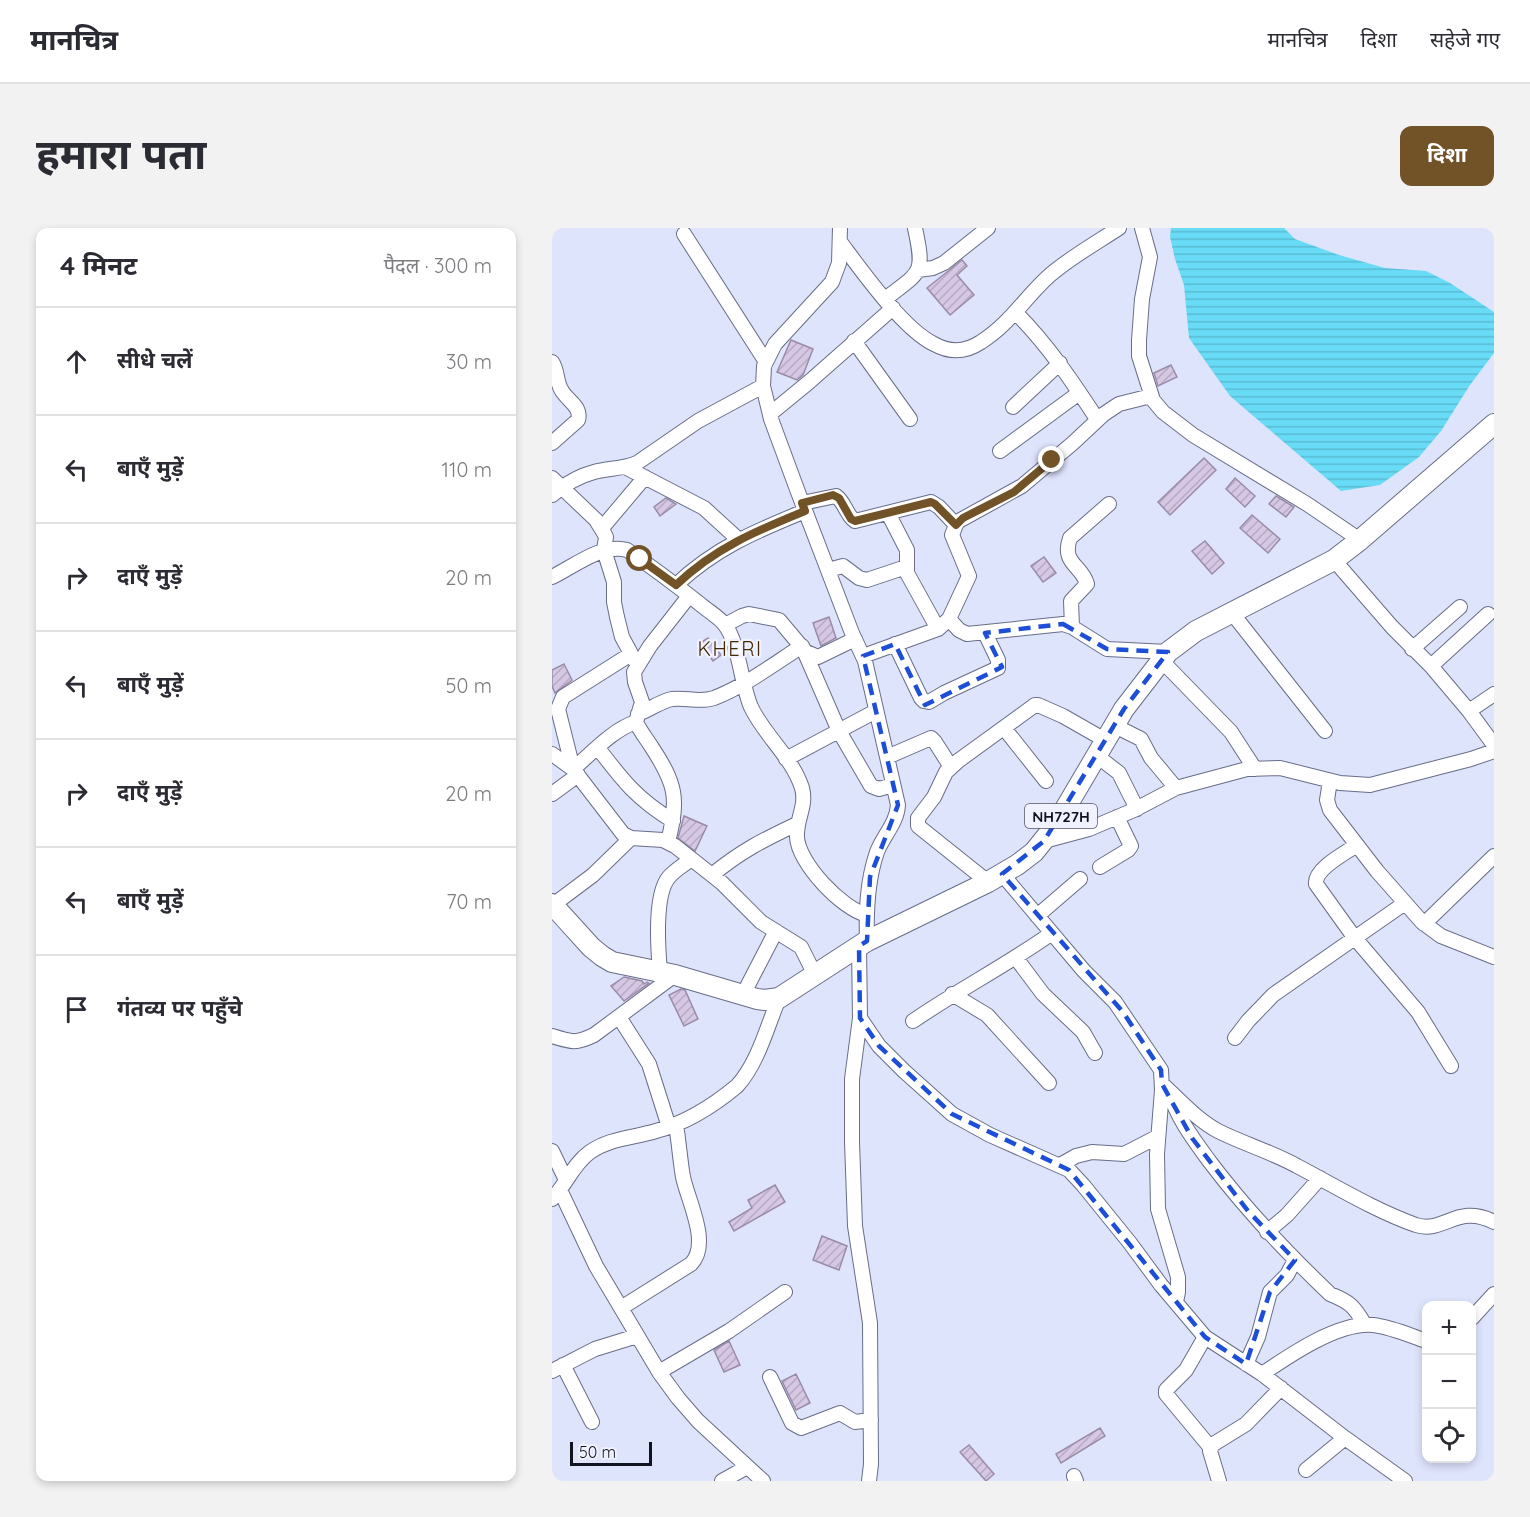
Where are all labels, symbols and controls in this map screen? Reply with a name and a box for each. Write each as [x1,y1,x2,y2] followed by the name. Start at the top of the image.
[30,22,118,57] text: मानचित्र
[1268,26,1328,52] text: मानचित्र
[1361,26,1397,52] text: दिशा
[1430,26,1500,52] text: सहेजे गए
[1400,126,1494,186] button: दिशा
[36,127,206,180] text: हमारा पता
[60,249,137,282] text: 4 मिनट
[384,253,492,278] text: पैदल · 300 m
[60,345,93,378] icon: ahead
[117,346,193,374] text: सीधे चलें
[446,349,492,374] text: 30 m
[1038,446,1064,472] route end
[60,453,93,486] icon: left
[117,454,183,482] text: बाएँ मुड़ें
[442,457,492,482] text: 110 m
[626,545,652,571] route start
[60,561,93,594] icon: right
[117,562,182,590] text: दाएँ मुड़ें
[445,565,492,590] text: 20 m
[697,636,763,661] district label: KHERI
[60,669,93,702] icon: left
[117,670,183,698] text: बाएँ मुड़ें
[446,673,492,698] text: 50 m
[60,777,93,810] icon: right
[117,778,182,806] text: दाएँ मुड़ें
[445,781,492,806] text: 20 m
[1025,804,1097,828] road number: NH727H
[60,885,93,918] icon: left
[117,886,183,914] text: बाएँ मुड़ें
[446,889,492,914] text: 70 m
[60,993,93,1026] icon: arrive
[117,994,242,1022] text: गंतव्य पर पहुँचे
[1422,1301,1476,1463] map controls
[1422,1301,1476,1355] button: +
[1422,1355,1476,1409] button: −
[1422,1409,1476,1463] button: locate
[570,1439,652,1466] scale bar
[579,1442,616,1462] text: 50 m

